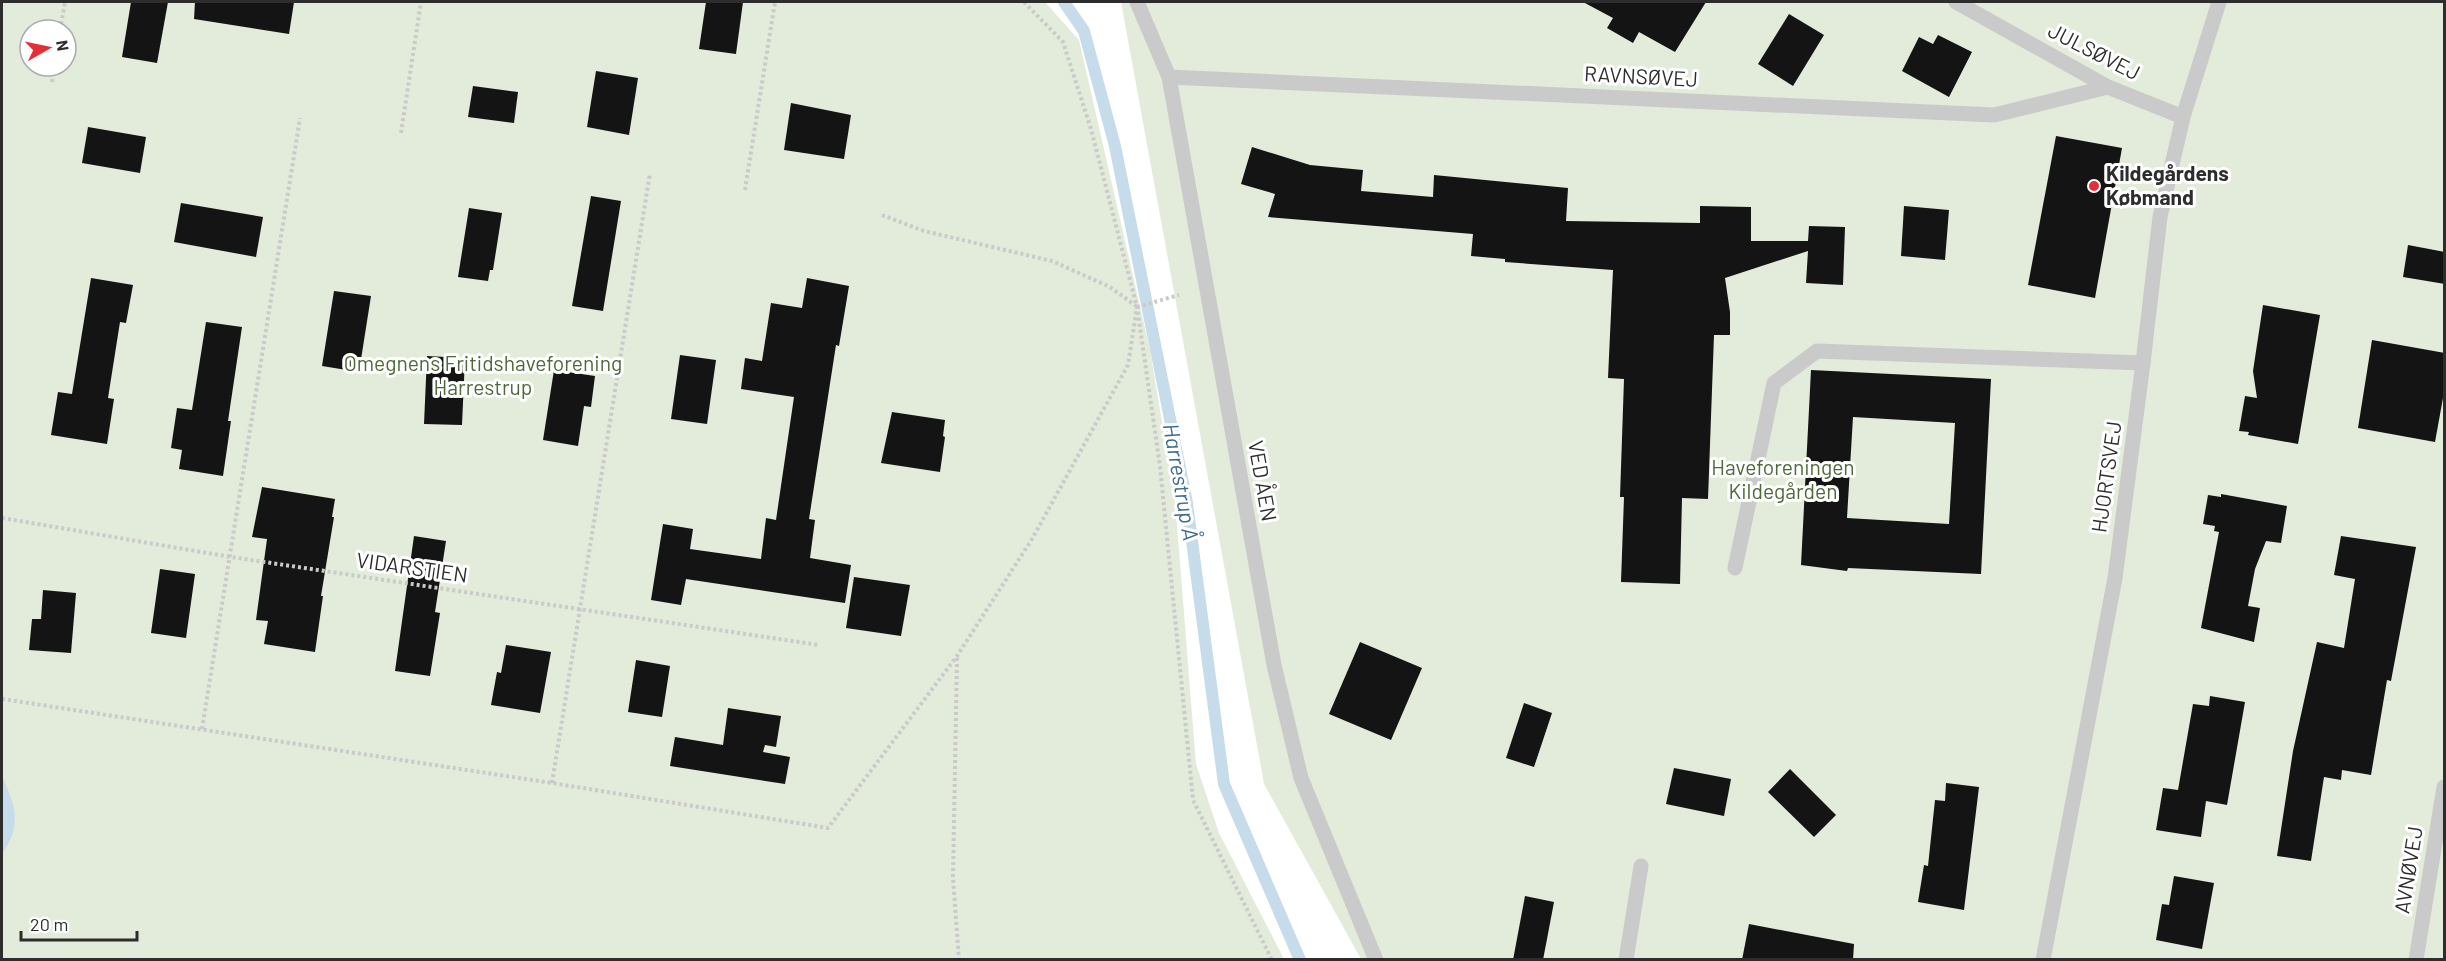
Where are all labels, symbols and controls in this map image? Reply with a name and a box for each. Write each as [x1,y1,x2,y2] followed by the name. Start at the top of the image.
[2045,17,2145,84] street label: JULSØVEJ
[18,18,78,78] north arrow
[53,39,74,52] text: N
[1584,60,1699,91] street label: RAVNSØVEJ
[2106,160,2229,209] place label: Kildegårdens Købmand
[2087,179,2101,193] marker: Kildegårdens Købmand
[344,350,622,399] park label: Omegnens Fritidshaveforening Harrestrup
[2085,419,2126,534] street label: HJORTSVEJ
[1159,421,1205,542] water label: Harrestrup Å
[1244,438,1283,523] street label: VED ÅEN
[1711,454,1855,503] park label: Haveforeningen Kildegården
[355,546,469,587] street label: VIDARSTIEN
[2388,824,2427,915] street label: AVNØVEJ
[21,904,136,942] scale bar
[30,913,68,935] text: 20 m

